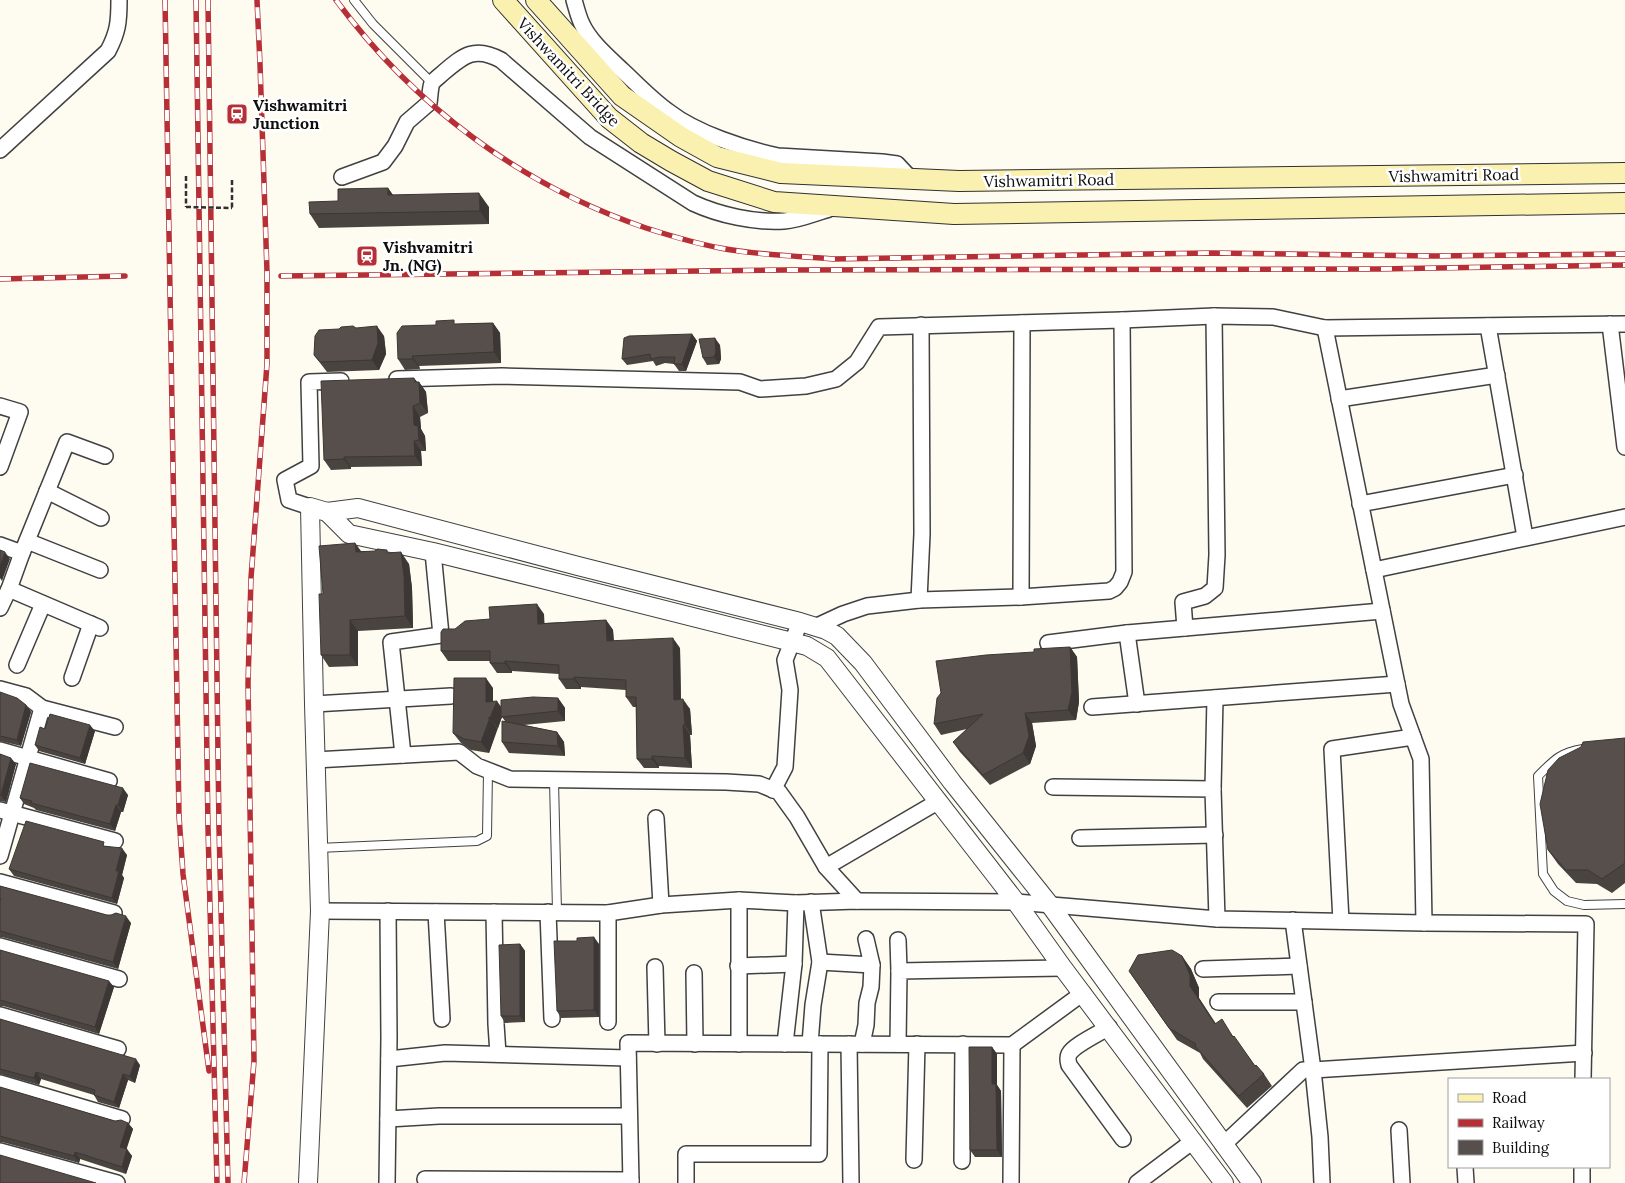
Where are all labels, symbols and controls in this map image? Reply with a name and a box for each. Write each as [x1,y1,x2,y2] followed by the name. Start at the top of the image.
[513,13,625,131] street label: Vishwamitri Bridge
[253,95,347,133] place label: Vishwamitri Junction
[225,102,249,126] station icon: Vishwamitri Junction
[1388,164,1520,186] street label: Vishwamitri Road
[983,169,1115,191] street label: Vishwamitri Road
[383,237,473,276] place label: Vishvamitri Jn. (NG)
[355,244,379,268] station icon: Vishvamitri Jn. (NG)
[1448,1078,1610,1168] legend
[1492,1088,1527,1107] text: Road
[1492,1113,1545,1132] text: Railway
[1492,1138,1550,1157] text: Building

